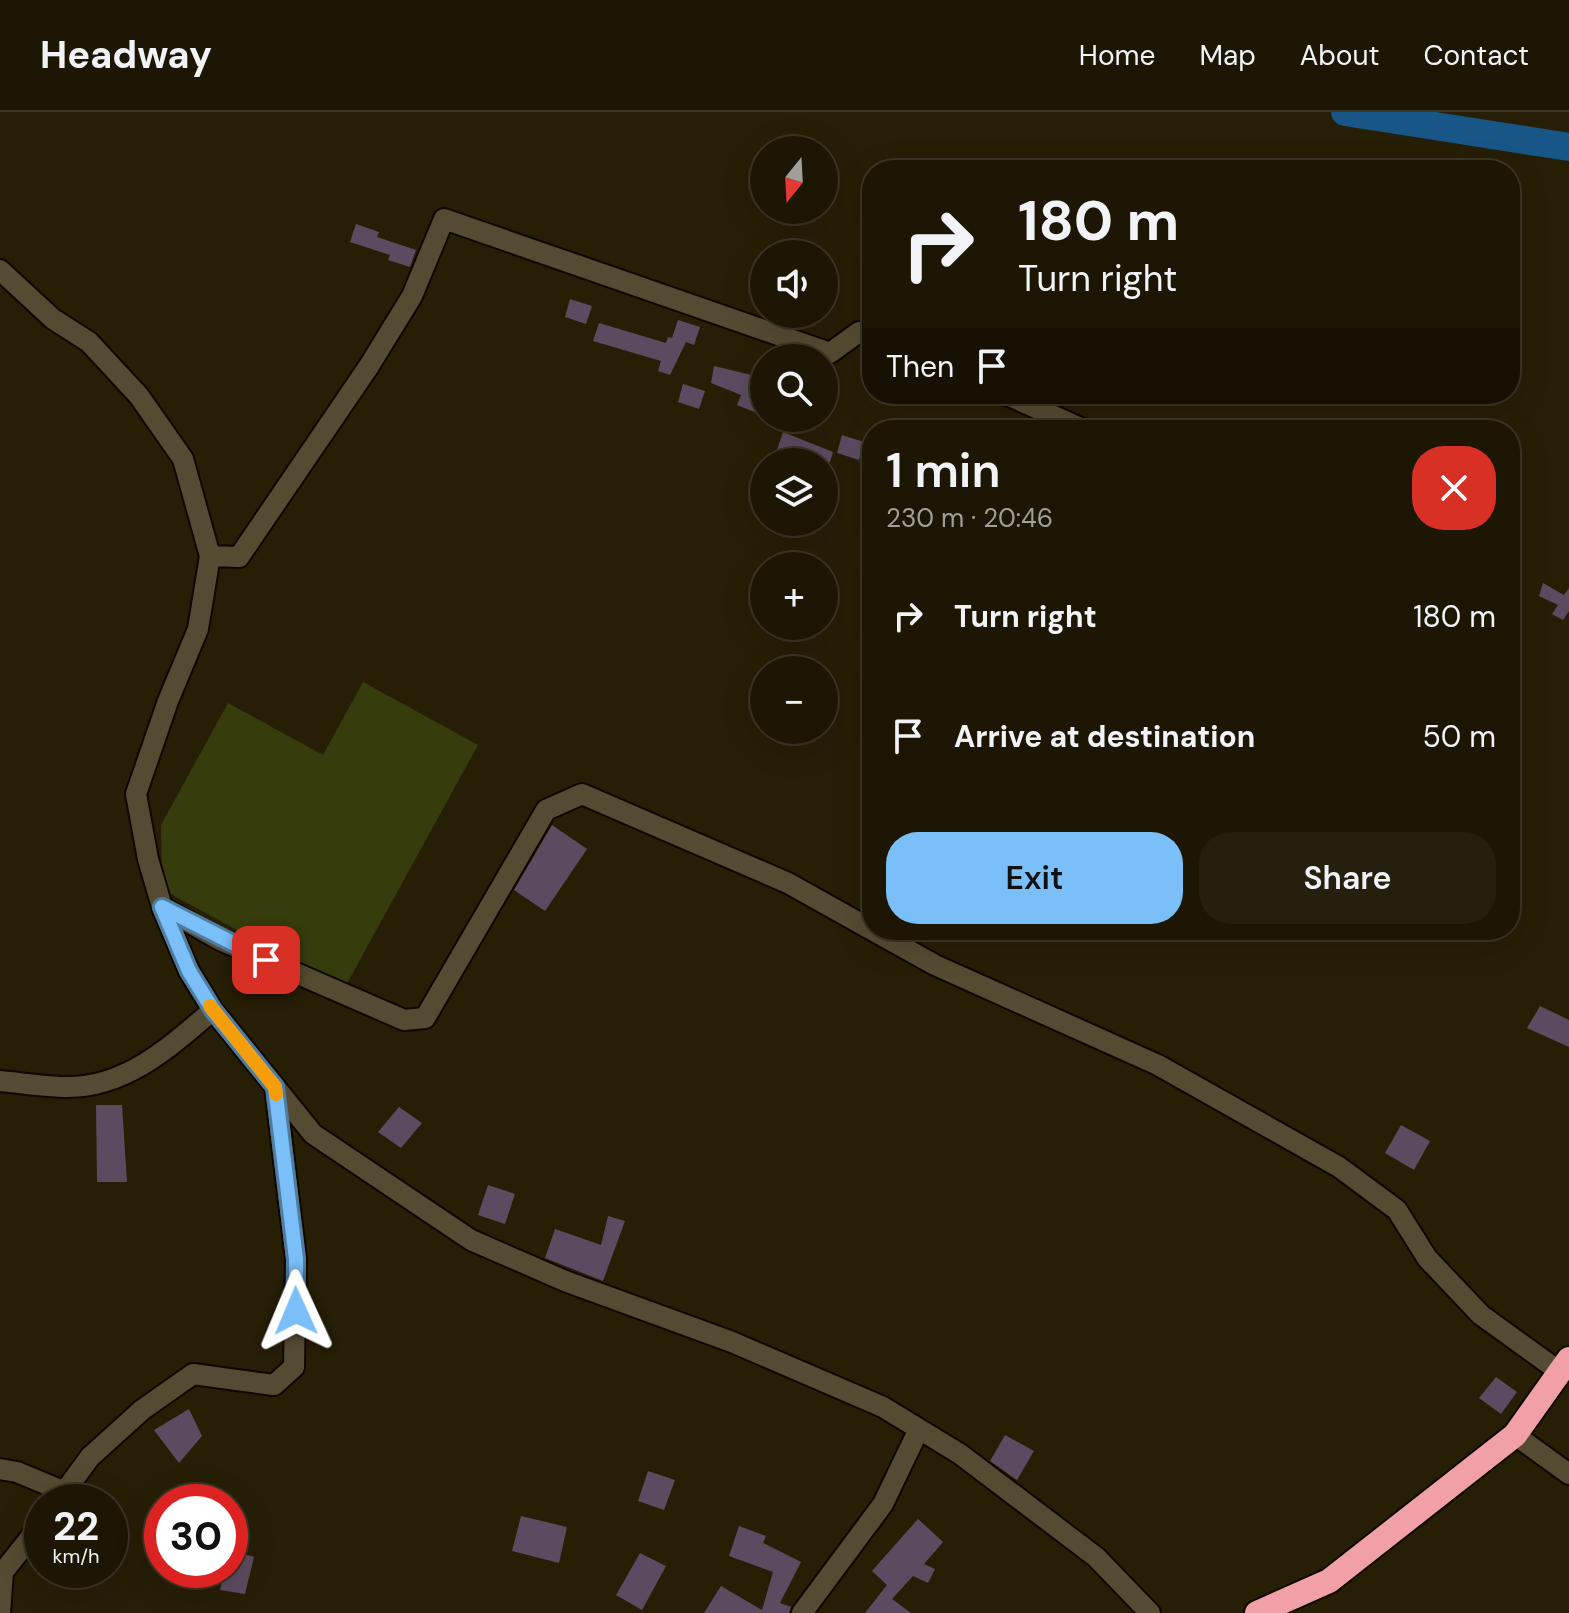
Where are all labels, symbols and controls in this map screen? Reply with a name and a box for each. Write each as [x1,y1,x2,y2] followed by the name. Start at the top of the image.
[40,30,212,80] text: Headway
[1079,37,1155,74] text: Home
[1199,37,1256,74] text: Map
[1300,37,1379,74] text: About
[1423,37,1529,74] text: Contact
[750,136,838,224] north arrow
[750,136,838,744] map controls
[1018,184,1179,257] text: 180 m
[886,192,990,296] icon: right
[750,240,838,328] button: sound
[1018,255,1177,302] text: Turn right
[750,344,838,432] button: search
[970,344,1014,388] icon: arrive
[886,347,954,386] text: Then
[886,439,1001,502] text: 1 min
[1412,446,1496,530] button: close
[750,448,838,536] button: layers
[886,501,1053,535] text: 230 m · 20:46
[750,552,838,640] button: +
[886,594,930,638] icon: right
[954,597,1097,636] text: Turn right
[1413,597,1496,636] text: 180 m
[750,656,838,744] button: −
[886,714,930,758] icon: arrive
[954,717,1255,756] text: Arrive at destination
[1422,717,1496,756] text: 50 m
[886,832,1183,924] button: Exit
[1199,832,1496,924] button: Share
[232,926,300,994] pin
[244,938,288,982] icon: arrive
[254,1269,338,1353] position arrow
[144,1484,248,1588] speed limit sign: 30
[53,1500,99,1552] text: 22
[52,1543,100,1569] text: km/h

